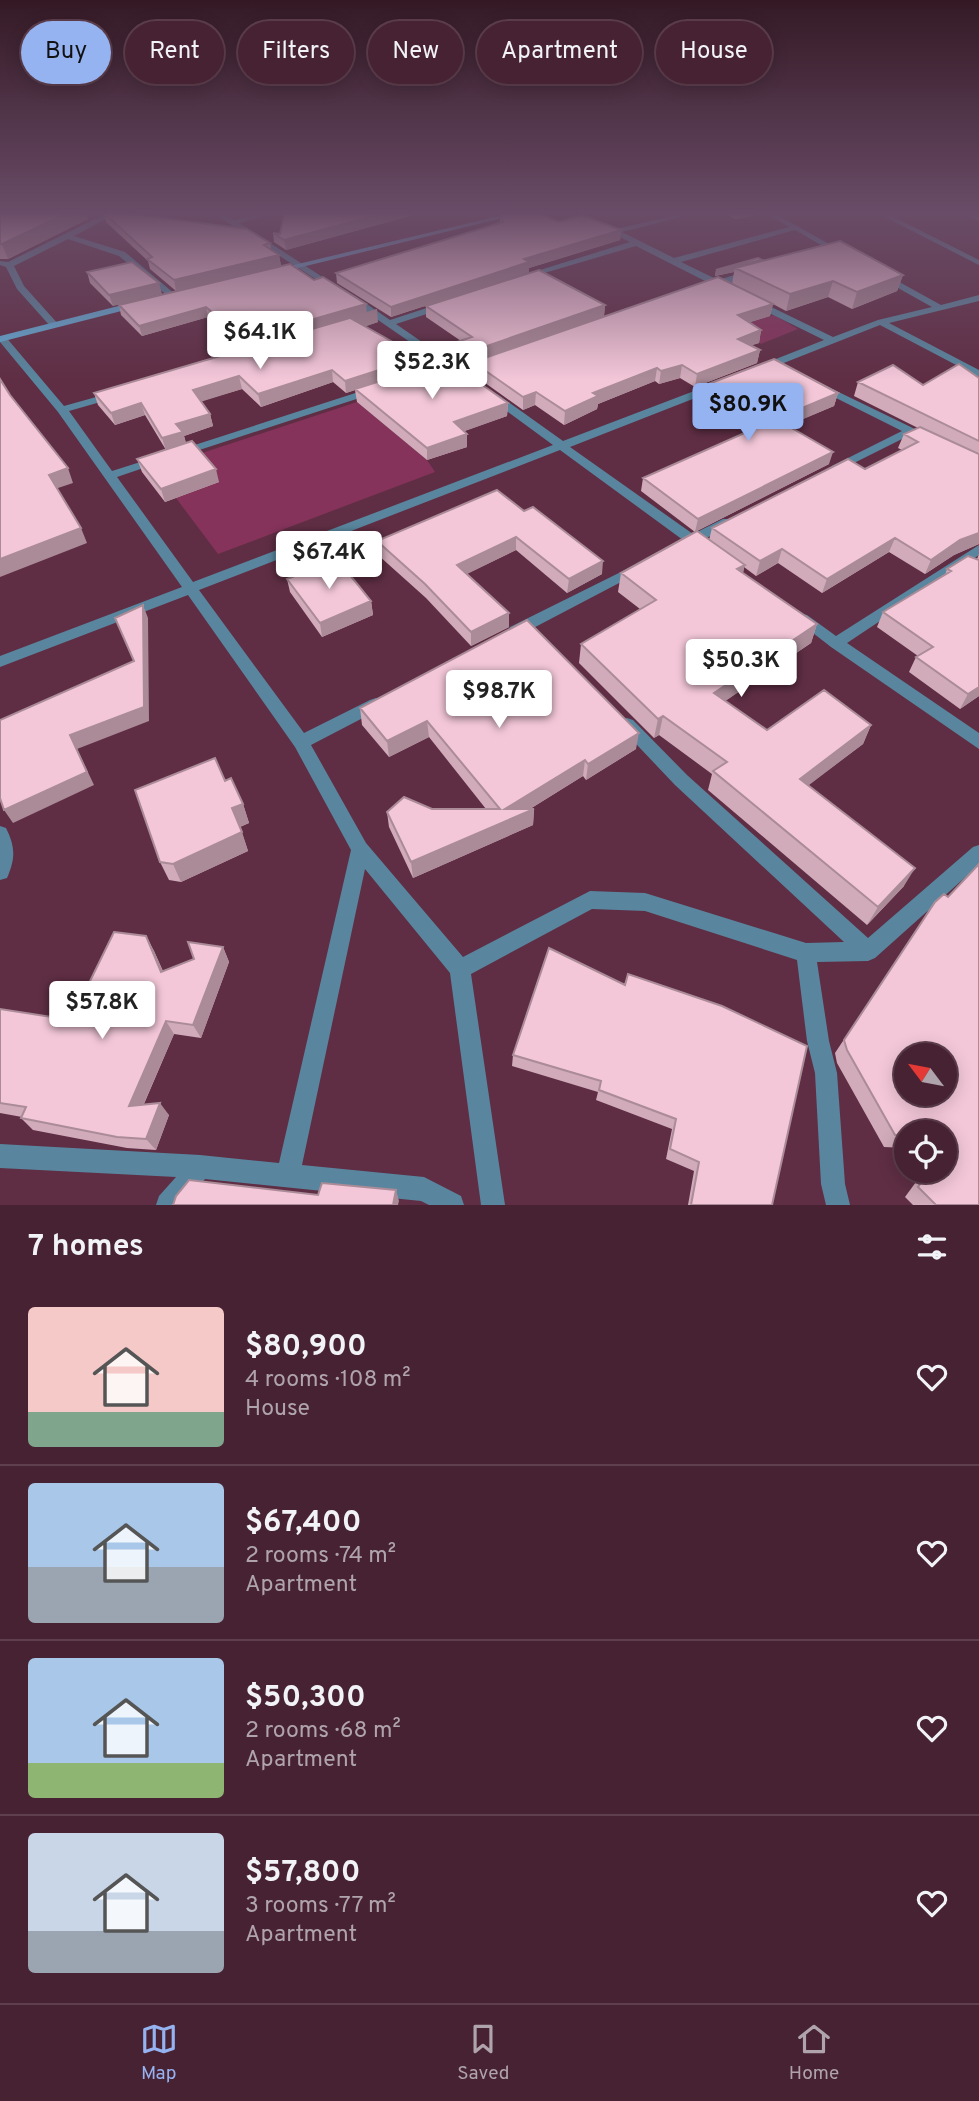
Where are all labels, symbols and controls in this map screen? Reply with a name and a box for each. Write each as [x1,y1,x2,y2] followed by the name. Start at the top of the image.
[21,21,111,84] chip: Buy
[125,21,224,84] chip: Rent
[238,21,354,84] chip: Filters
[368,21,463,84] chip: New
[477,21,642,84] chip: Apartment
[656,21,772,84] chip: House
[203,312,317,371] pin: $64.1K
[223,319,297,348] text: $64.1K
[375,342,489,401] pin: $52.3K
[393,349,471,378] text: $52.3K
[691,384,805,443] pin: $80.9K
[708,391,788,420] text: $80.9K
[272,532,386,591] pin: $67.4K
[292,539,366,568] text: $67.4K
[684,640,798,699] pin: $50.3K
[702,647,780,676] text: $50.3K
[442,670,556,730] pin: $98.7K
[462,678,536,707] text: $98.7K
[45,982,159,1041] pin: $57.8K
[65,989,139,1018] text: $57.8K
[894,1043,957,1106] north arrow
[894,1043,957,1183] map controls
[894,1120,957,1183] button: locate
[913,1228,951,1266] icon: filters
[28,1229,144,1266] text: 7 homes
[245,1329,367,1366] text: $80,900
[84,1335,168,1419] icon: home
[913,1358,951,1396] icon: heart
[245,1366,411,1395] text: 4 rooms · 108 m²
[245,1395,310,1424] text: House
[245,1505,361,1542] text: $67,400
[84,1511,168,1595] icon: home
[913,1534,951,1572] icon: heart
[245,1542,396,1571] text: 2 rooms · 74 m²
[245,1571,357,1600] text: Apartment
[245,1680,366,1717] text: $50,300
[84,1686,168,1770] icon: home
[913,1709,951,1747] icon: heart
[245,1717,401,1746] text: 2 rooms · 68 m²
[245,1746,357,1775] text: Apartment
[245,1855,360,1892] text: $57,800
[84,1861,168,1945] icon: home
[913,1884,951,1922] icon: heart
[245,1892,396,1921] text: 3 rooms · 77 m²
[245,1921,357,1950] text: Apartment
[140,2020,178,2086] tab: Map
[457,2020,509,2086] tab: Saved
[789,2020,839,2086] tab: Home

